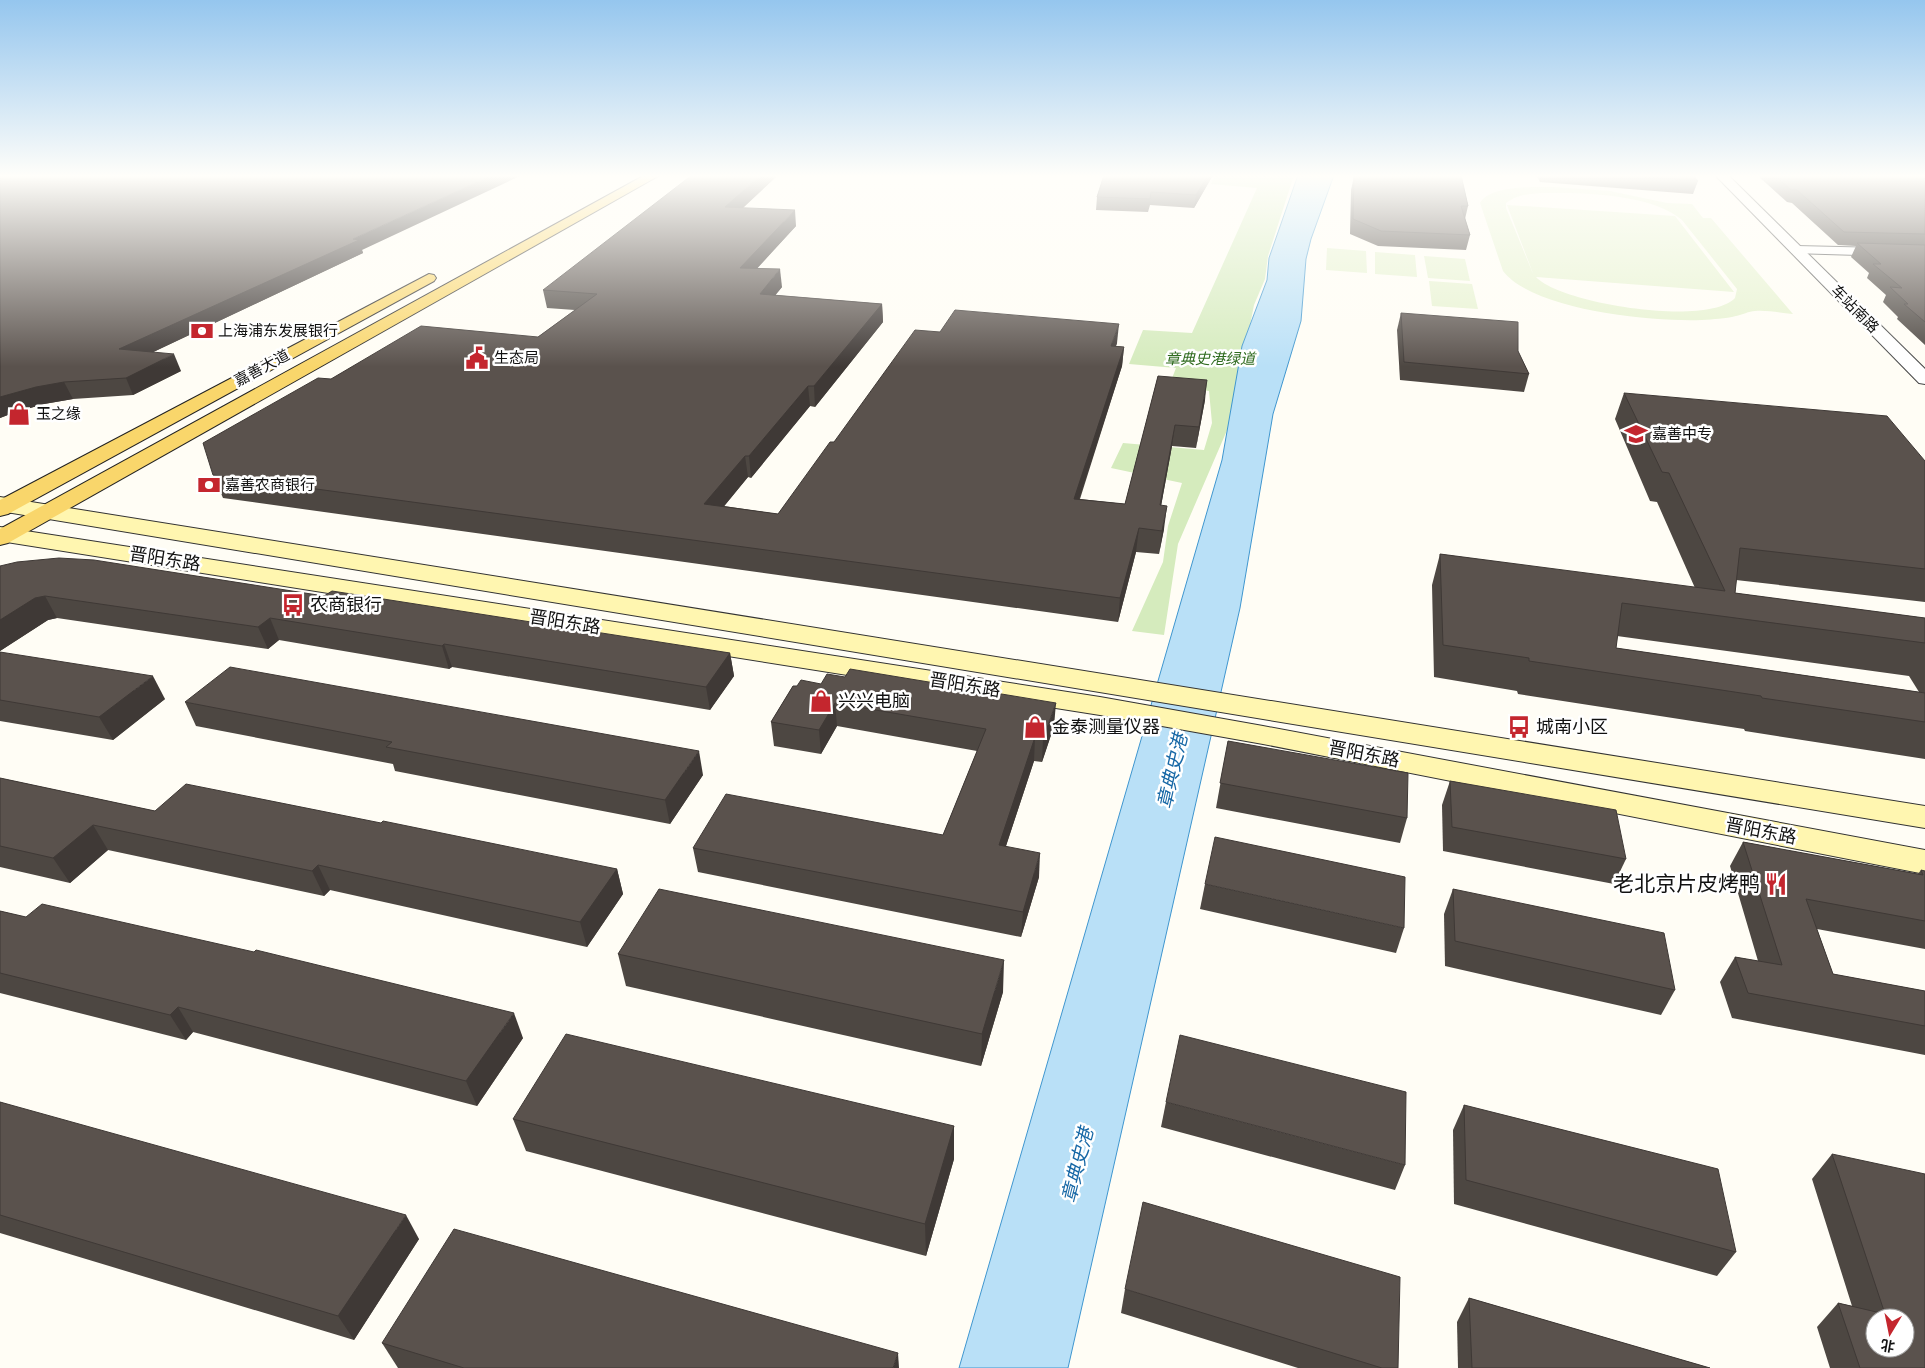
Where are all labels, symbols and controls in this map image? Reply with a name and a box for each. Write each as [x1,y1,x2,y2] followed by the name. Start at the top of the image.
[1827,281,1883,337] street label: 车站南路
[189,318,215,344] bank icon: 上海浦东发展银行
[218,321,338,340] place label: 上海浦东发展银行
[231,345,293,390] street label: 嘉善大道
[464,345,490,371] public building icon: 生态局
[494,348,539,367] place label: 生态局
[1165,349,1257,368] park label: 章典史港绿道
[6,401,32,427] shop icon: 玉之缘
[36,404,81,423] place label: 玉之缘
[1623,421,1649,447] school or university icon: 嘉善中专
[1652,424,1712,443] place label: 嘉善中专
[196,472,222,498] bank icon: 嘉善农商银行
[225,475,315,494] place label: 嘉善农商银行
[128,543,202,575] street label: 晋阳东路
[280,592,306,618] bus stop icon: 农商银行
[310,594,382,616] place label: 农商银行
[528,606,602,638] street label: 晋阳东路
[928,669,1002,701] street label: 晋阳东路
[808,688,834,714] shop icon: 兴兴电脑
[838,690,910,712] place label: 兴兴电脑
[1022,714,1048,740] shop icon: 金泰测量仪器
[1506,714,1532,740] bus stop icon: 城南小区
[1052,716,1160,738] place label: 金泰测量仪器
[1536,716,1608,738] place label: 城南小区
[1153,729,1193,811] water label: 章典史港
[1327,736,1401,772] street label: 晋阳东路
[1724,813,1798,849] street label: 晋阳东路
[1613,871,1760,897] place label: 老北京片皮烤鸭
[1763,871,1789,897] restaurant icon: 老北京片皮烤鸭
[1057,1123,1099,1205] water label: 章典史港
[1865,1308,1915,1358] north arrow
[1879,1336,1896,1356] text: 北

